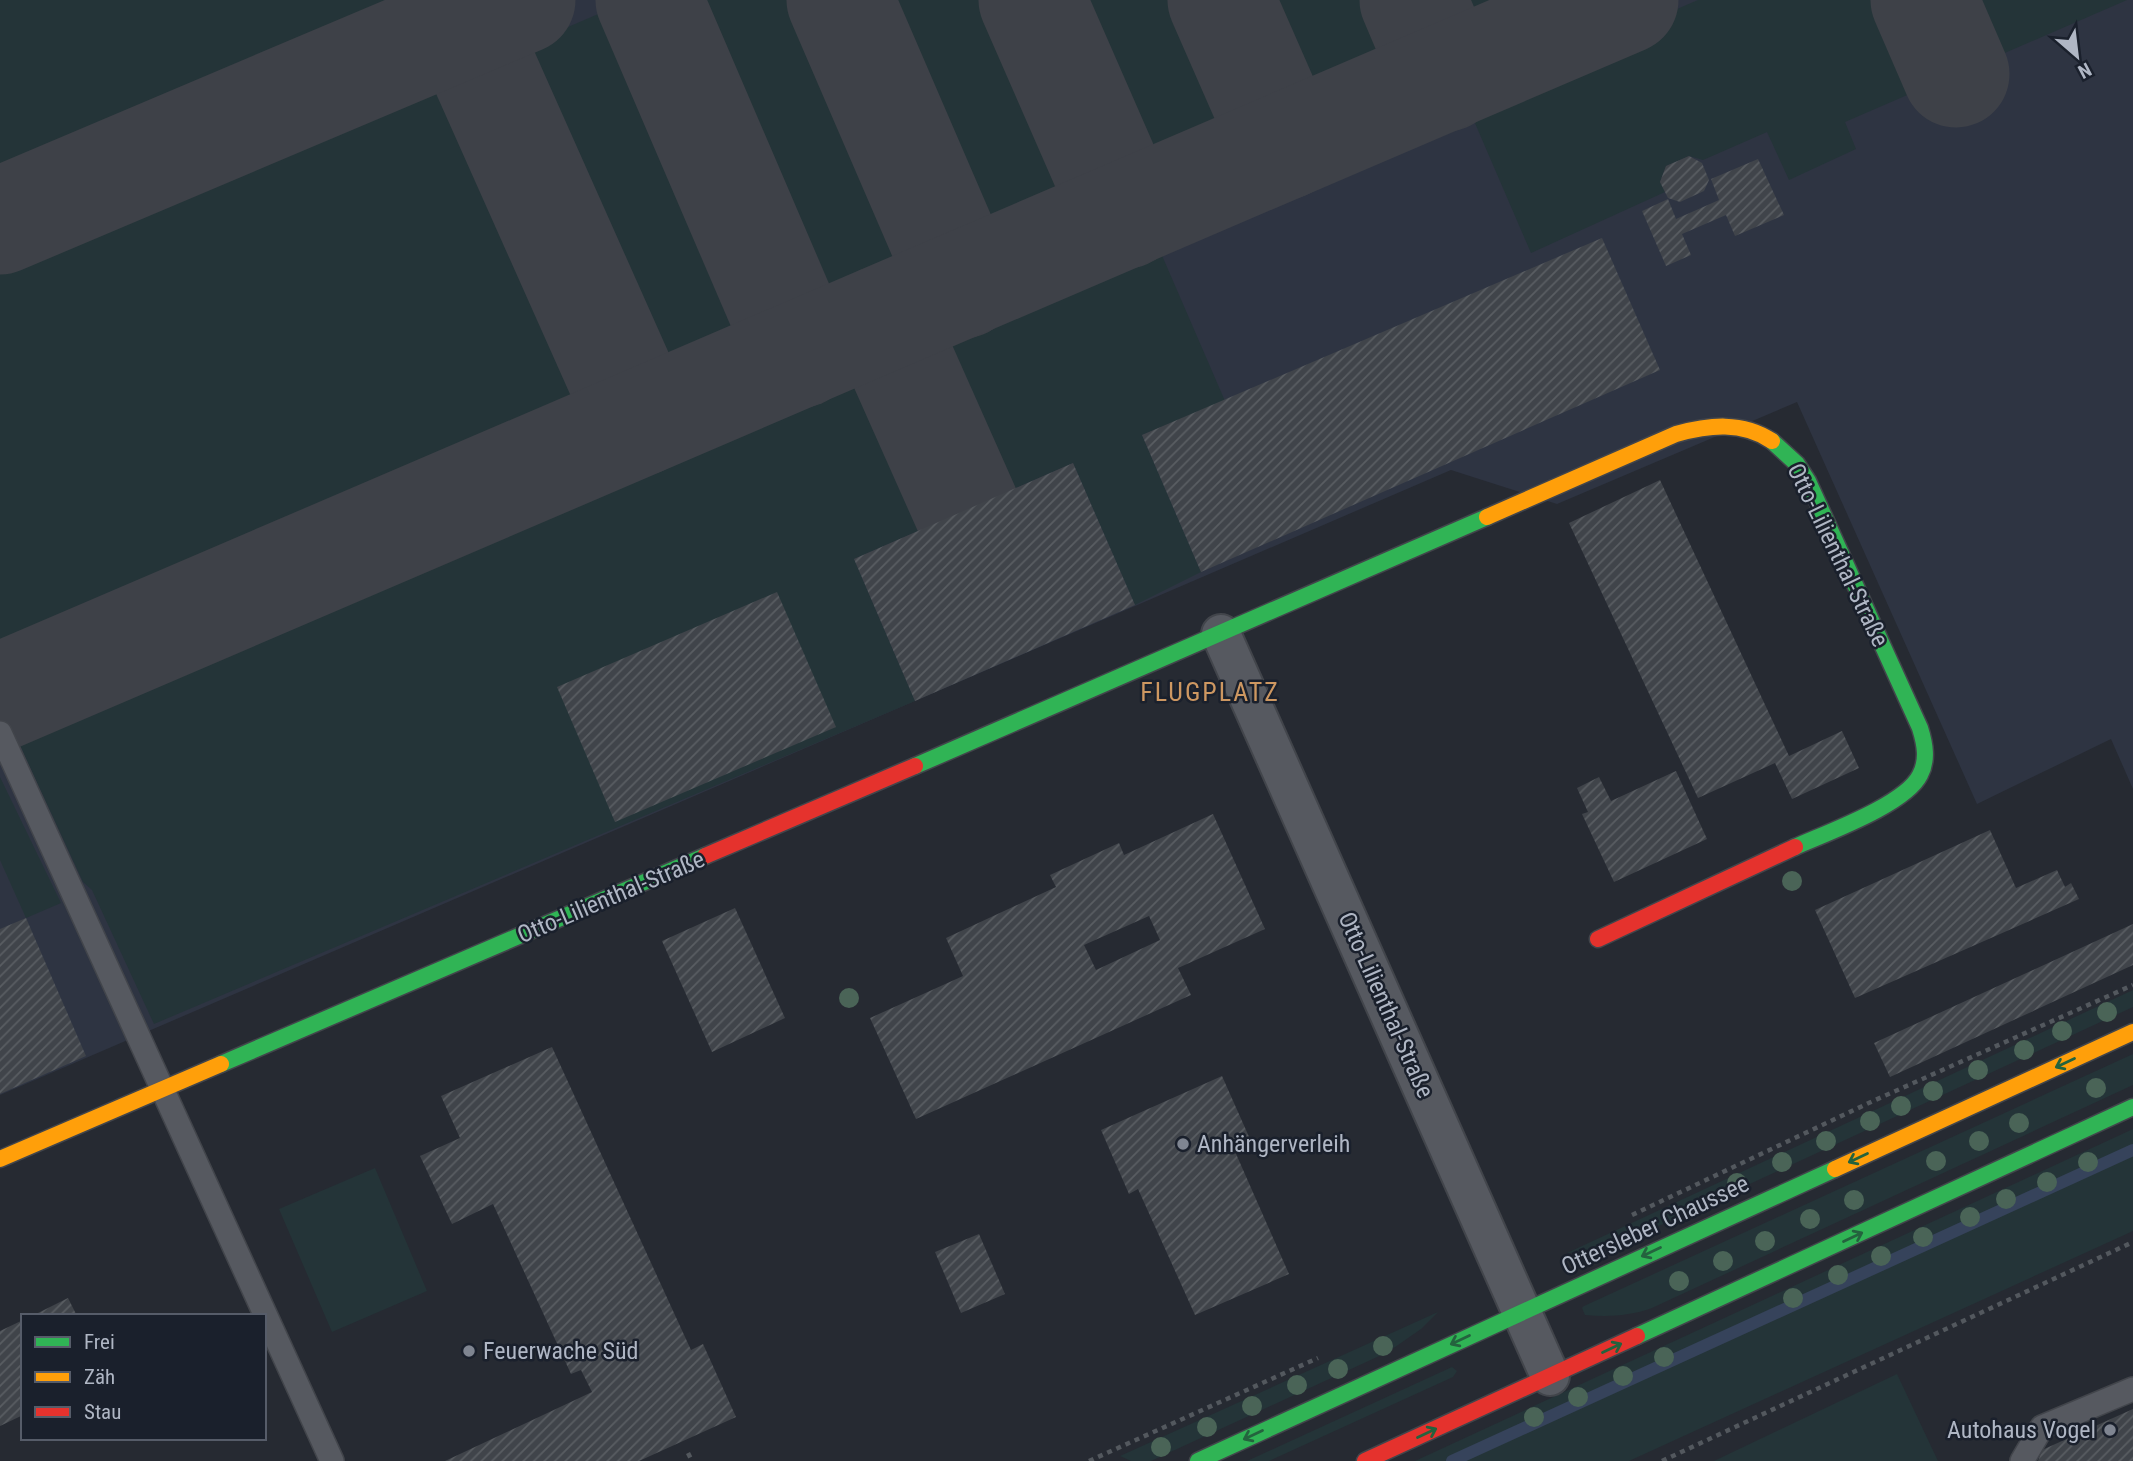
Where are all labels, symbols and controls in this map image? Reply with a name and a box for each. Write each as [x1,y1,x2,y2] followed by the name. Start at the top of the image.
[2042,21,2112,91] north arrow
[2074,58,2095,83] text: N
[1781,459,1895,651] street label: Otto-Lilienthal-Straße
[1140,677,1280,707] district label: FLUGPLATZ
[513,845,709,949] street label: Otto-Lilienthal-Straße
[1332,908,1440,1102] street label: Otto-Lilienthal-Straße
[2054,1057,2076,1070] one-way arrow
[1197,1130,1350,1158] place label: Anhängerverleih
[1175,1136,1191,1152] marker: Anhängerverleih
[1848,1152,1869,1165] one-way arrow
[1557,1169,1753,1281] street label: Ottersleber Chaussee
[1841,1230,1863,1243] one-way arrow
[1641,1246,1662,1259] one-way arrow
[21,1314,266,1440] legend
[84,1330,115,1354] text: Frei
[1449,1334,1471,1347] one-way arrow
[483,1337,638,1365] place label: Feuerwache Süd
[1601,1340,1622,1354] one-way arrow
[461,1343,477,1359] marker: Feuerwache Süd
[84,1365,115,1389] text: Zäh
[84,1400,121,1424] text: Stau
[1947,1416,2096,1444] place label: Autohaus Vogel
[2102,1422,2118,1438] marker: Autohaus Vogel
[1416,1425,1437,1439] one-way arrow
[1243,1429,1264,1443] one-way arrow

